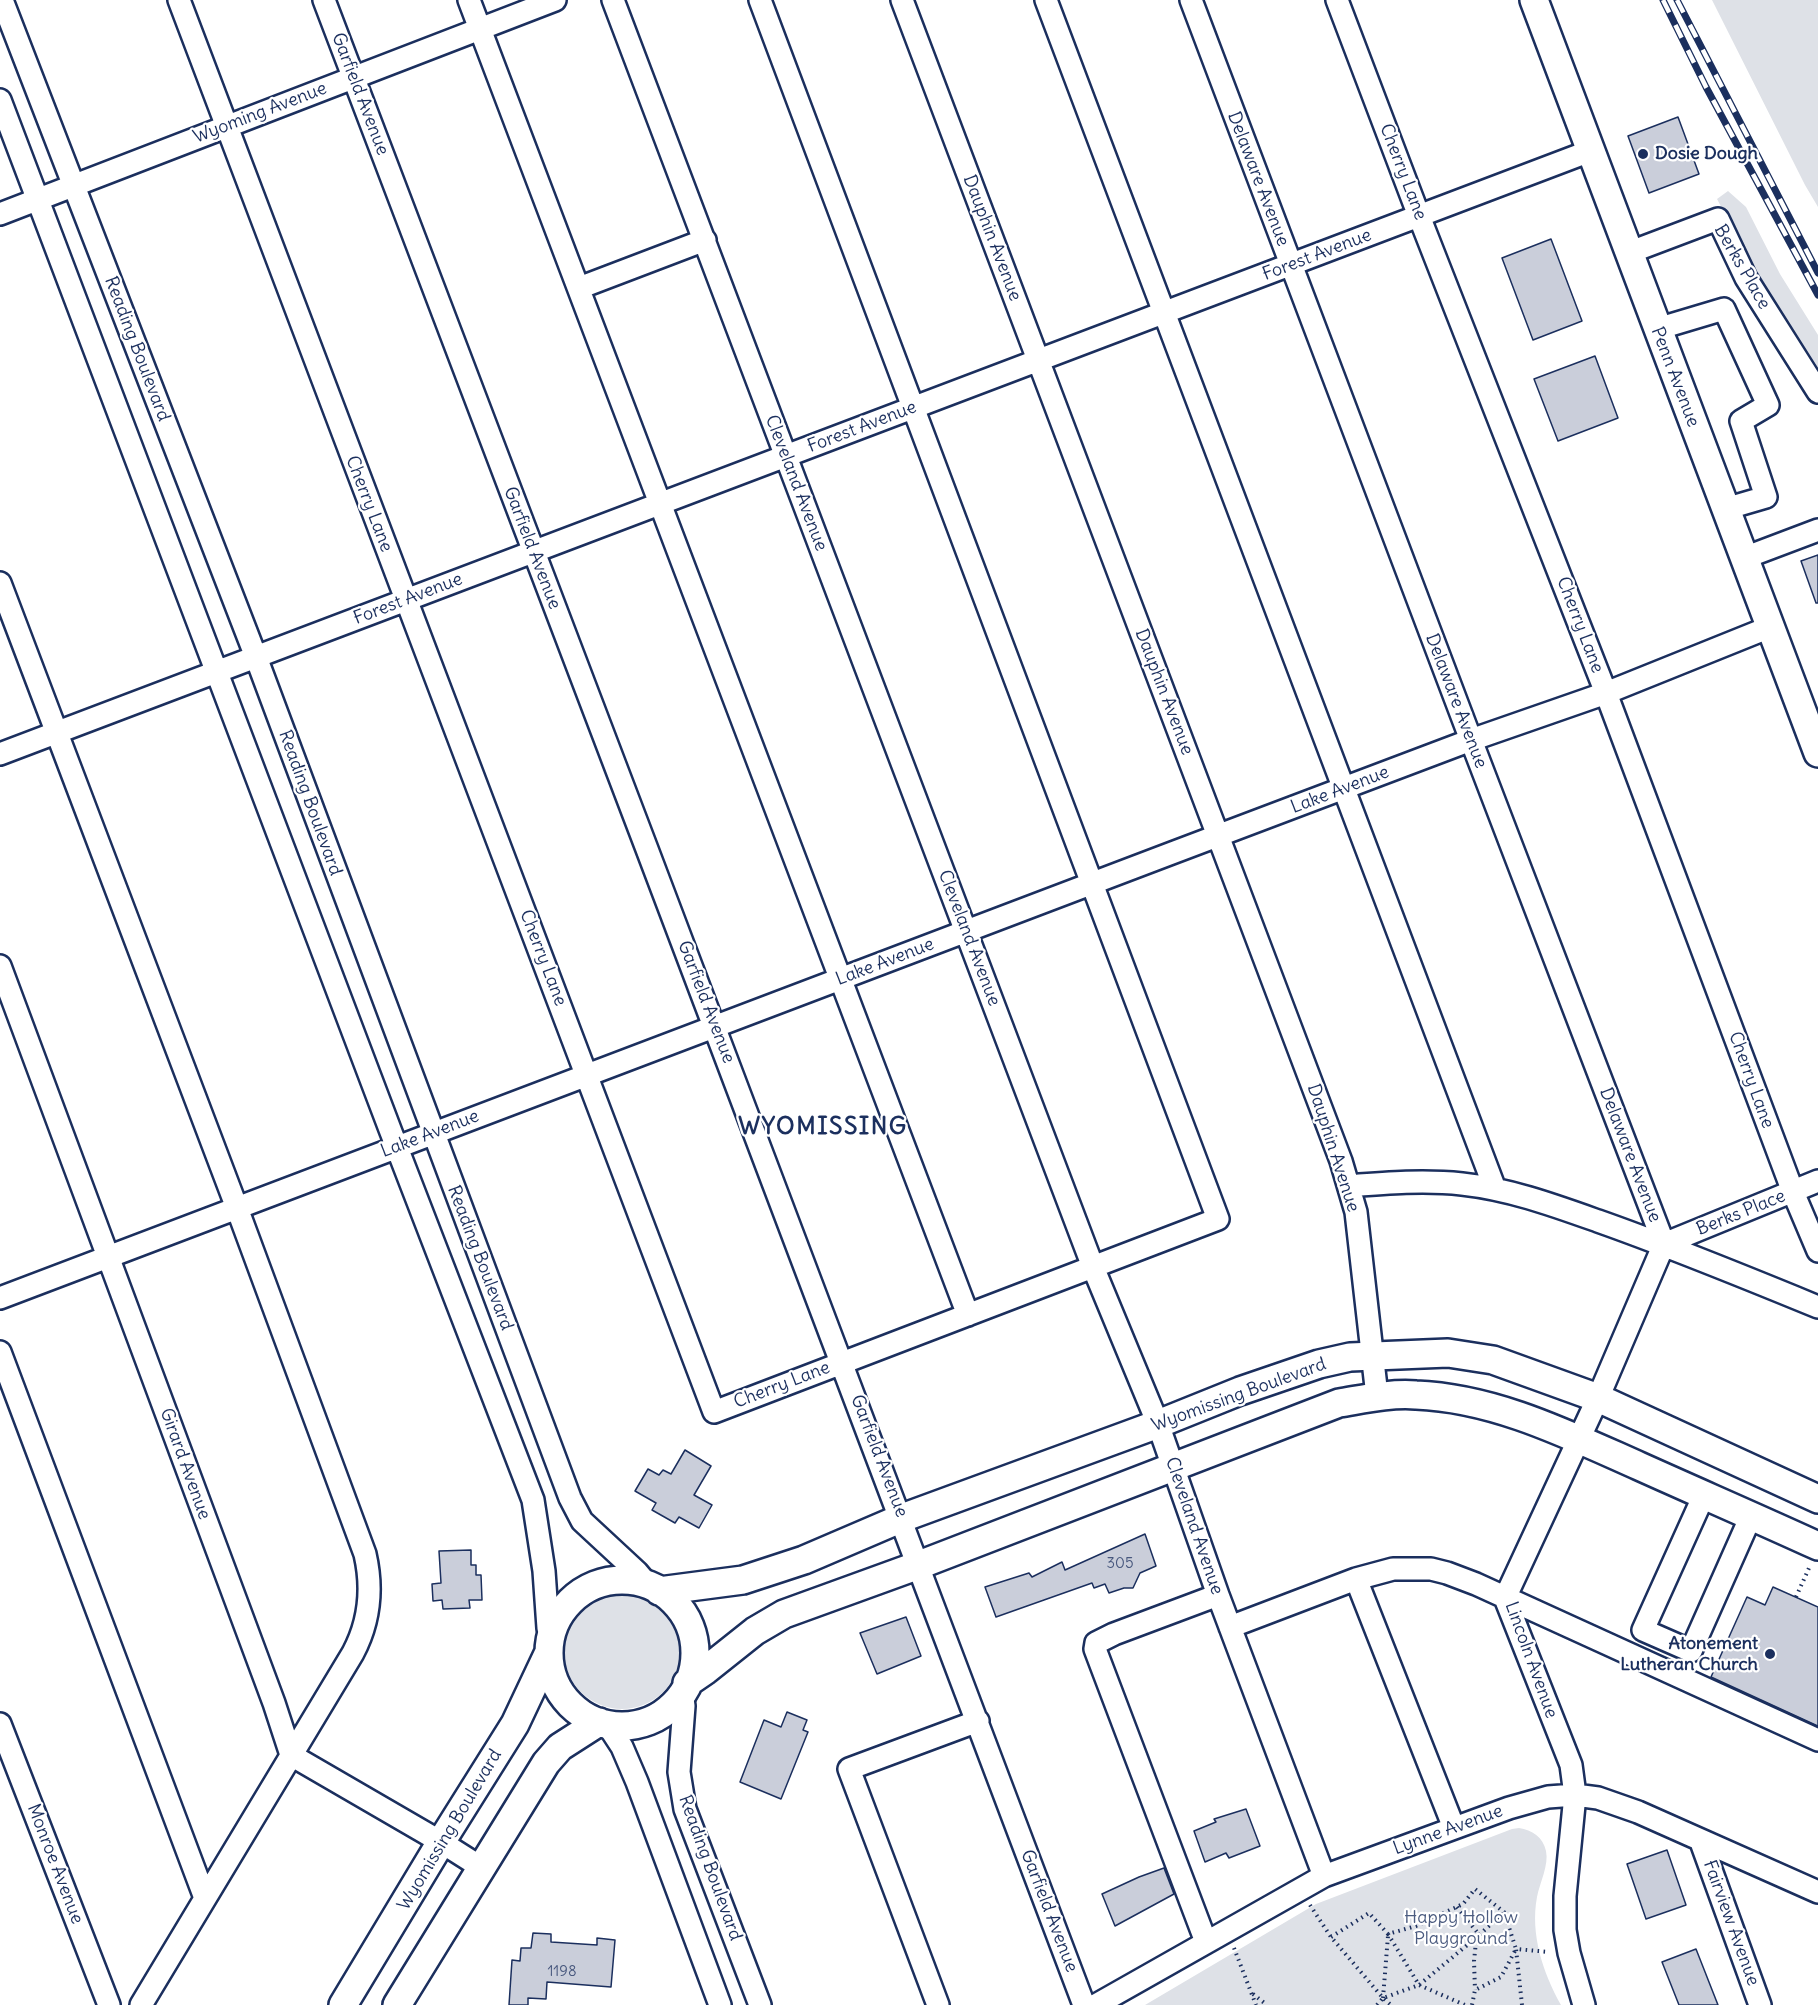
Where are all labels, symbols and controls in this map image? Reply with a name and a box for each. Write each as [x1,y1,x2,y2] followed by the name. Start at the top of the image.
[327,30,393,158] street label: Garfield Avenue
[190,78,330,148] street label: Wyoming Avenue
[1222,109,1294,249] street label: Delaware Avenue
[1375,121,1431,223] street label: Cherry Lane
[1655,143,1758,165] place label: Dosie Dough
[1636,147,1650,161] marker: Dosie Dough
[958,172,1026,304] street label: Dauphin Avenue
[1709,221,1775,313] street label: Berks Place
[1259,224,1375,286] street label: Forest Avenue
[99,274,175,424] street label: Reading Boulevard
[1646,324,1704,430] street label: Penn Avenue
[804,396,920,458] street label: Forest Avenue
[760,412,832,554] street label: Cleveland Avenue
[341,453,397,555] street label: Cherry Lane
[499,484,565,612] street label: Garfield Avenue
[350,568,466,630] street label: Forest Avenue
[1552,574,1608,676] street label: Cherry Lane
[1130,626,1198,758] street label: Dauphin Avenue
[1420,631,1492,771] street label: Delaware Avenue
[274,727,346,879] street label: Reading Boulevard
[1288,761,1392,819] street label: Lake Avenue
[933,867,1005,1009] street label: Cleveland Avenue
[515,907,571,1009] street label: Cherry Lane
[833,933,937,991] street label: Lake Avenue
[673,938,739,1066] street label: Garfield Avenue
[1724,1029,1778,1131] street label: Cherry Lane
[1302,1081,1364,1215] street label: Dauphin Avenue
[1594,1085,1666,1225] street label: Delaware Avenue
[378,1105,482,1163] street label: Lake Avenue
[738,1113,908,1141] district label: WYOMISSING
[442,1183,518,1333] street label: Reading Boulevard
[1693,1185,1789,1241] street label: Berks Place
[1149,1353,1329,1437] street label: Wyomissing Boulevard
[731,1357,833,1413] street label: Cherry Lane
[846,1392,912,1520] street label: Garfield Avenue
[155,1405,215,1523] street label: Girard Avenue
[1160,1454,1228,1598] street label: Cleveland Avenue
[1106,1555,1134,1573] house number: 305
[1500,1599,1562,1721] street label: Lincoln Avenue
[1620,1633,1758,1676] place label: Atonement Lutheran Church
[1763,1647,1777,1661] marker: Atonement Lutheran Church
[393,1746,507,1914] street label: Wyomissing Boulevard
[674,1792,746,1944] street label: Reading Boulevard
[1390,1800,1506,1860] street label: Lynne Avenue
[22,1801,88,1927] street label: Monroe Avenue
[1016,1847,1082,1975] street label: Garfield Avenue
[1698,1857,1764,1989] street label: Fairview Avenue
[1404,1907,1518,1950] park label: Happy Hollow Playground
[547,1963,577,1981] house number: 1198

